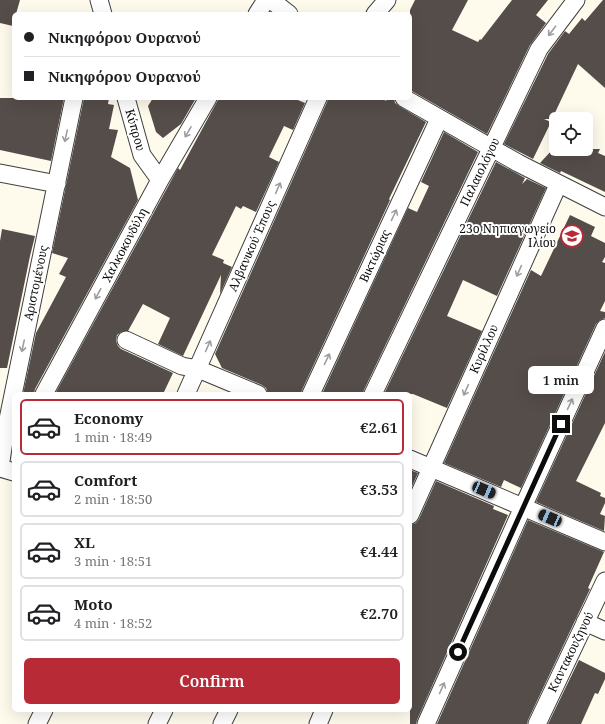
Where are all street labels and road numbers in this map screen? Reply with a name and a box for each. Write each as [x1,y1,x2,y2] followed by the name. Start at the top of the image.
[121,107,150,153] street label: Κύπρου
[456,135,504,209] street label: Παλαιολόγου
[224,197,279,294] street label: Αλβανικού Έπους
[98,205,151,285] street label: Χαλκοκονδύλη
[355,226,394,285] street label: Βικτώριας
[19,243,52,322] street label: Αριστομένους
[465,321,502,376] street label: Κυρίλλου
[544,609,597,695] street label: Καντακουζηνού

